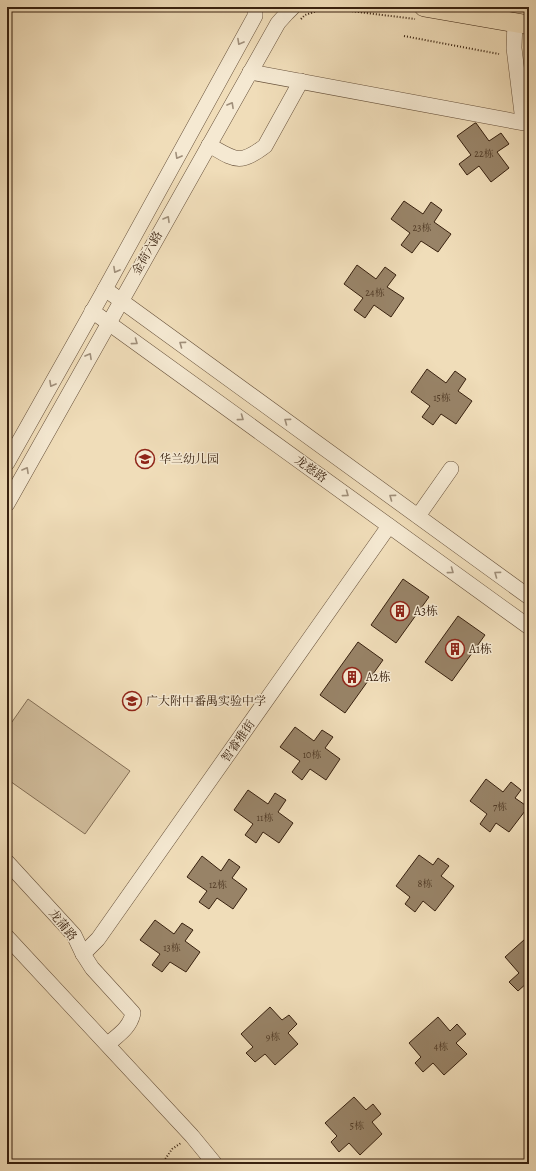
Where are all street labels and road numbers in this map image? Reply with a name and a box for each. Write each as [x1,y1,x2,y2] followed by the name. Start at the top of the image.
[128,228,166,278] street label: 金荷六路
[292,452,330,486] street label: 龙慈路
[218,716,259,765] street label: 智睿雅街
[45,906,81,944] street label: 龙蒲路

